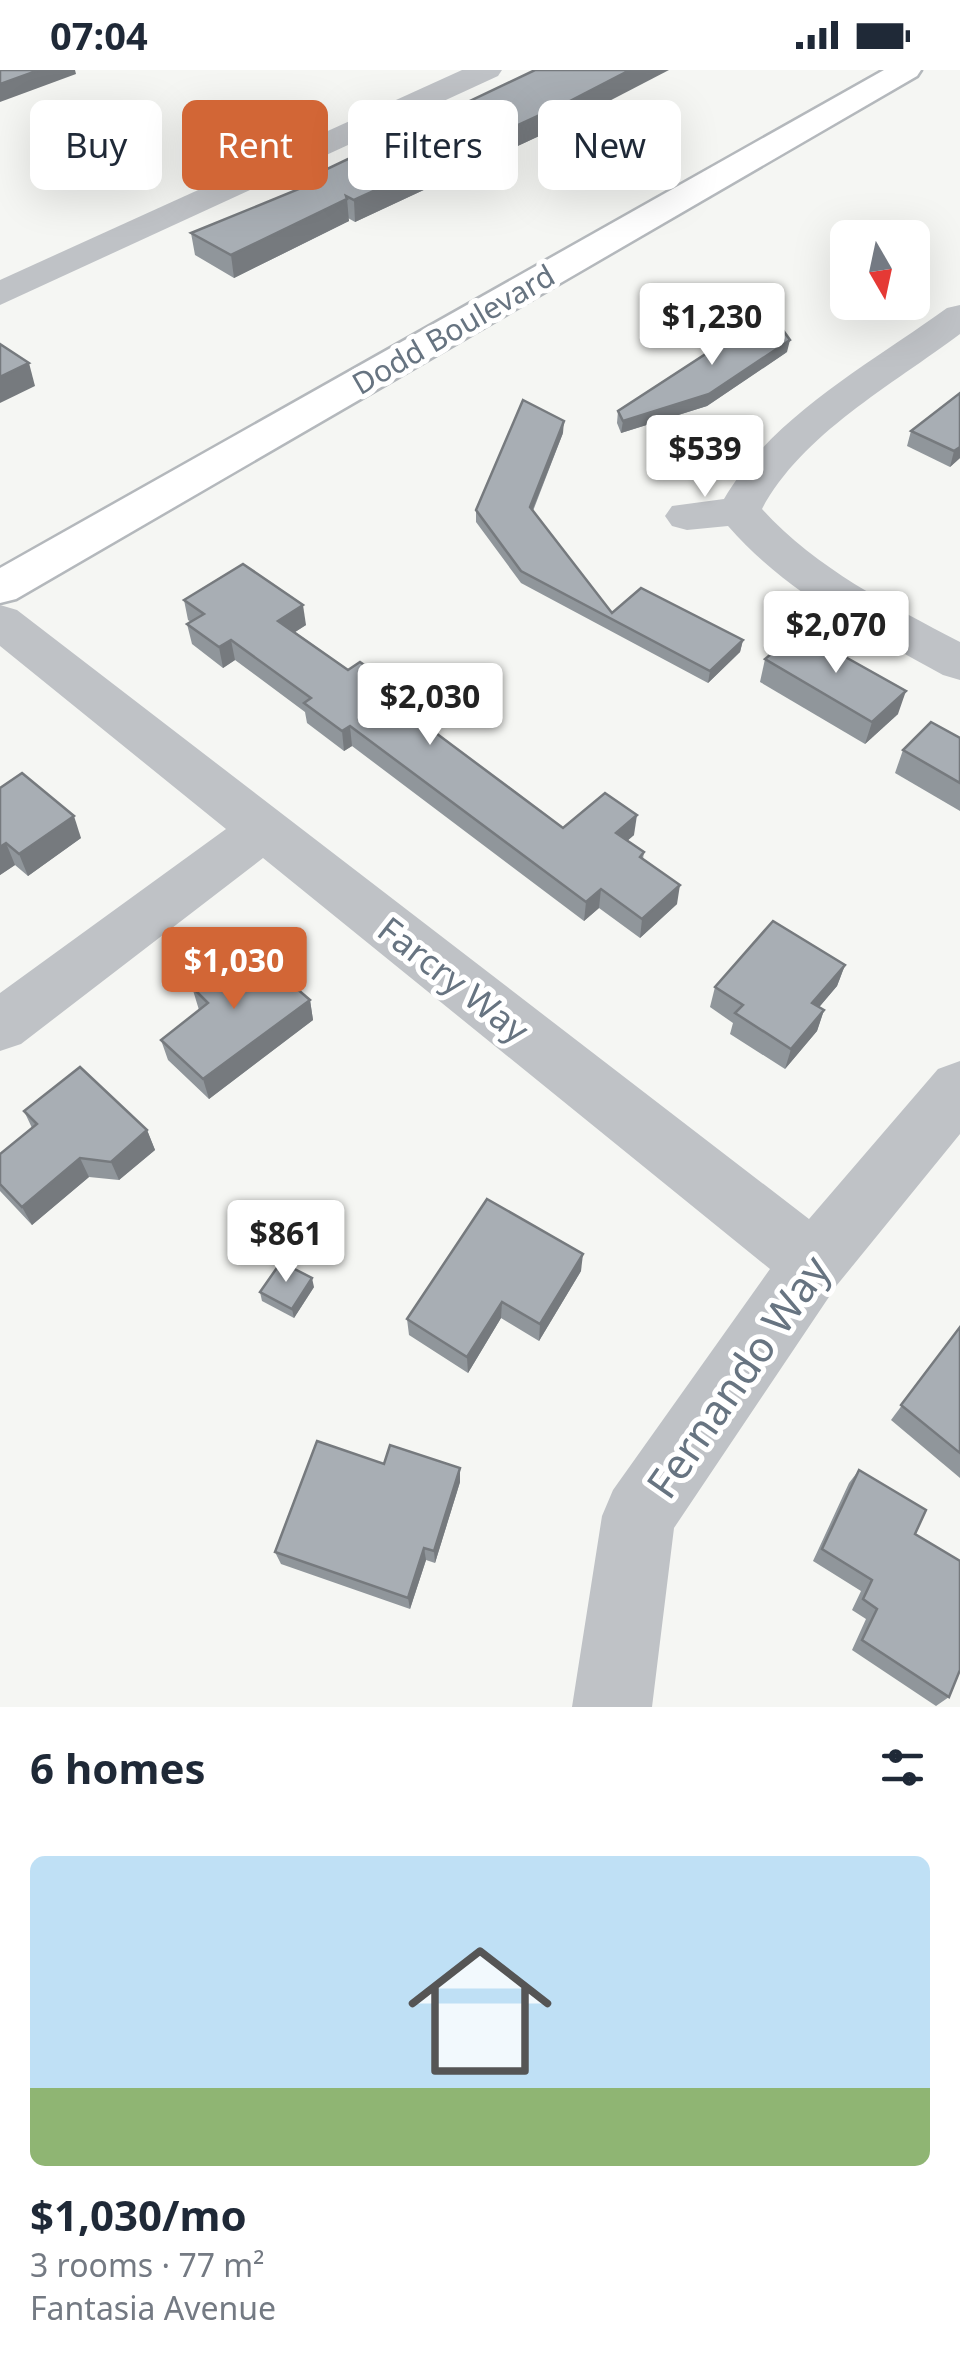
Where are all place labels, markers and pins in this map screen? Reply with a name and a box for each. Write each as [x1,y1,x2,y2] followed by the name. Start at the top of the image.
[631,283,793,368] pin: $1,230
[646,415,764,500] pin: $539
[755,591,917,676] pin: $2,070
[349,663,511,748] pin: $2,030
[153,927,315,1012] pin: $1,030
[227,1200,345,1285] pin: $861

